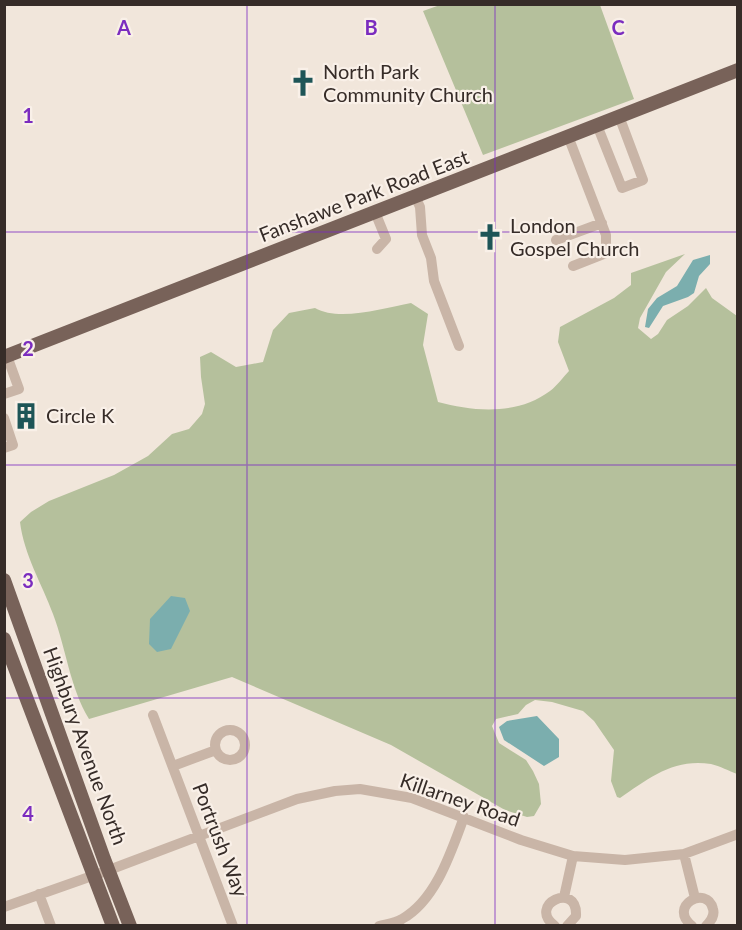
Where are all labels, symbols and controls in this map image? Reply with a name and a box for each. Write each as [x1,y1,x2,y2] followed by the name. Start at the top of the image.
[116,15,131,39] text: A
[364,15,378,39] text: B
[611,15,625,39] text: C
[323,59,493,106] place label: North Park Community Church
[288,68,318,98] church icon: North Park Community Church
[22,103,34,127] text: 1
[255,144,472,246] street label: Fanshawe Park Road East
[510,213,639,260] place label: London Gospel Church
[475,222,505,252] church icon: London Gospel Church
[22,336,34,360] text: 2
[11,401,41,431] building icon: Circle K
[46,403,115,427] place label: Circle K
[22,568,34,592] text: 3
[39,644,133,848] street label: Highbury Avenue North
[397,767,524,831] street label: Killarney Road
[188,779,254,901] street label: Portrush Way
[22,801,34,825] text: 4

